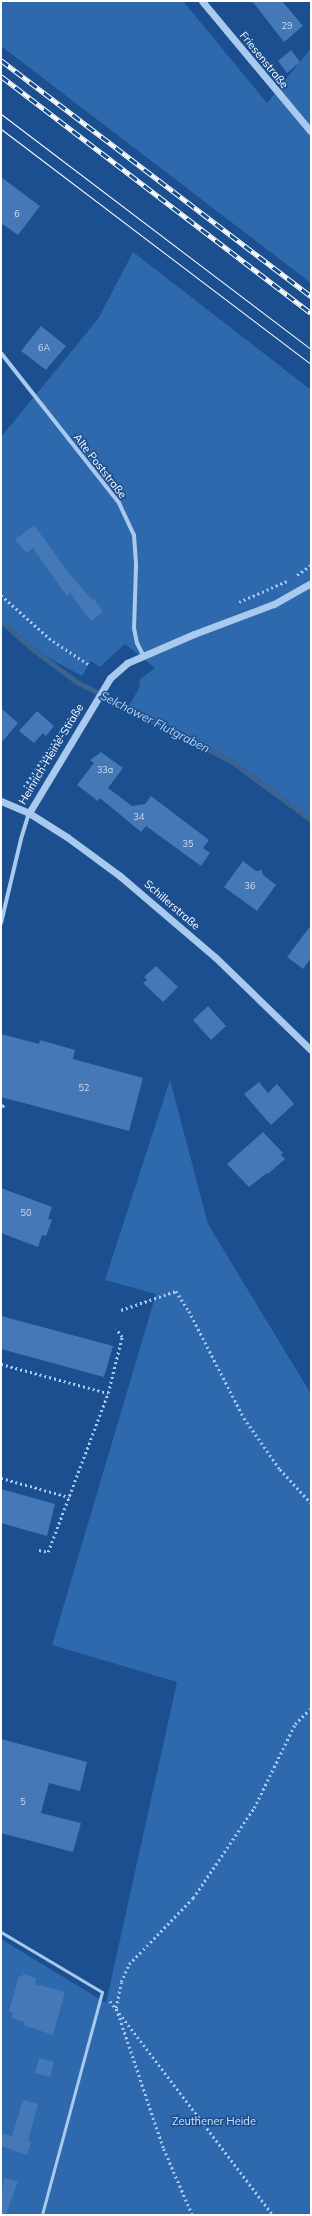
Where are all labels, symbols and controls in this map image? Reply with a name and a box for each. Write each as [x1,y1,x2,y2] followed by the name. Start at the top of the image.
[282,21,292,31] house number: 29
[237,29,291,91] street label: Friesenstraße
[14,209,20,219] house number: 6
[38,343,50,353] house number: 6A
[71,431,129,501] street label: Alte Poststraße
[98,688,212,756] water label: Selchower Flutgraben
[16,701,86,807] street label: Heinrich-Heine-Straße
[97,765,113,775] house number: 33a
[134,812,144,822] house number: 34
[183,839,193,849] house number: 35
[142,877,202,933] street label: Schillerstraße
[245,881,255,891] house number: 36
[79,1083,89,1093] house number: 52
[21,1208,31,1218] house number: 50
[20,1797,26,1807] house number: 5
[172,2114,256,2128] park label: Zeuthener Heide

